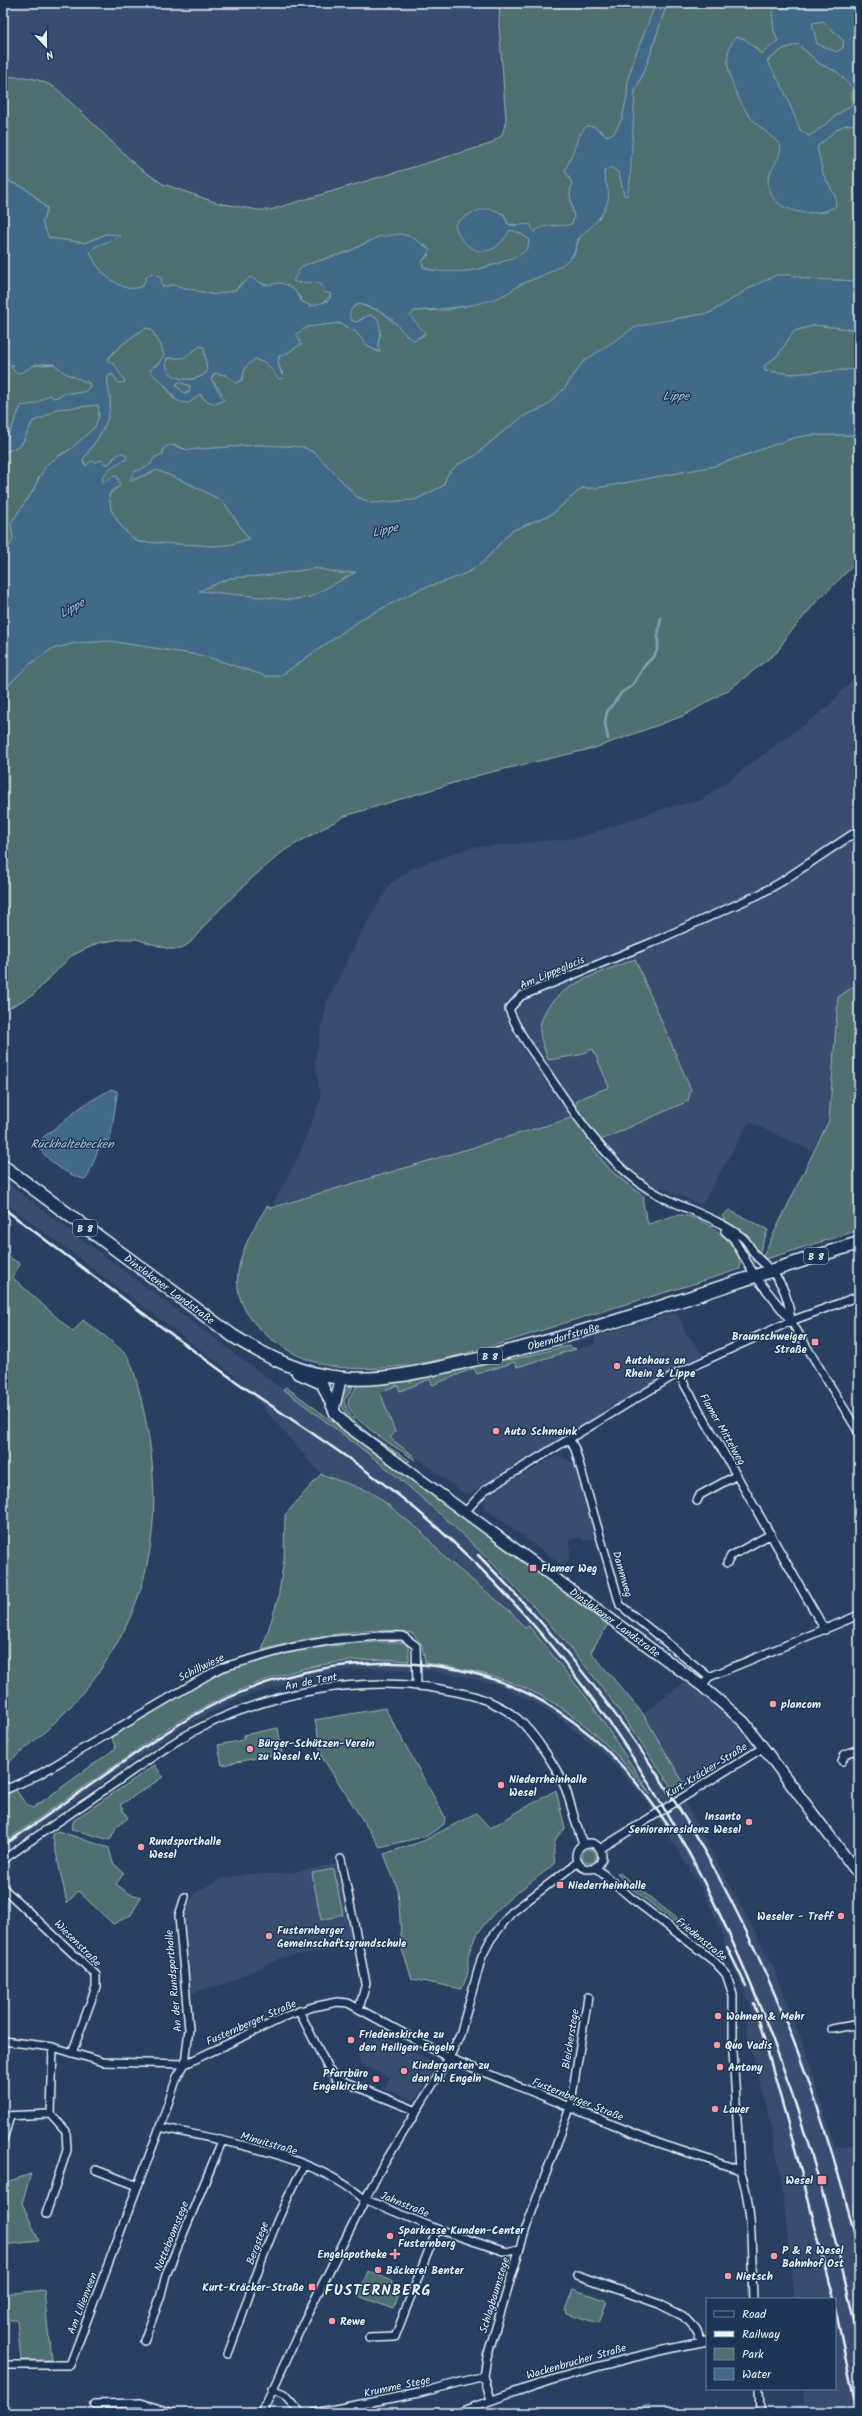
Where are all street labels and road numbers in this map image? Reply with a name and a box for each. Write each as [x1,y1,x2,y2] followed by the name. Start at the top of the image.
[517,951,588,995] street label: Am Lippeglacis
[73,1220,97,1236] road number: B 8
[804,1248,828,1264] road number: B 8
[120,1250,218,1329] street label: Dinslakener Landstraße
[525,1319,602,1356] street label: Oberndorfstraße
[478,1348,502,1364] road number: B 8
[694,1390,750,1469] street label: Flamer Mittelweg
[607,1549,637,1600] street label: Dammweg
[565,1584,664,1663] street label: Dinslakener Landstraße
[175,1649,228,1687] street label: Schillwiese
[284,1668,340,1696] street label: An de Tent
[662,1738,751,1803] street label: Kurt-Kräcker-Straße
[671,1913,731,1966] street label: Friedenstraße
[49,1916,105,1972] street label: Wiesenstraße
[161,1929,187,2033] street label: An der Rundsporthalle
[203,1995,300,2051] street label: Fusternberger Straße
[557,2008,585,2071] street label: Bleicherstege
[529,2073,626,2127] street label: Fusternberger Straße
[238,2127,299,2161] street label: Minuitstraße
[378,2187,432,2223] street label: Jahnstraße
[150,2198,194,2274] street label: Notteboomstege
[242,2219,274,2268] street label: Bergstege
[475,2255,515,2336] street label: Schlagbaumstege
[63,2270,103,2337] street label: Am Lilienveen
[524,2339,629,2385] street label: Wackenbrucher Straße
[362,2371,432,2403] street label: Krumme Stege

